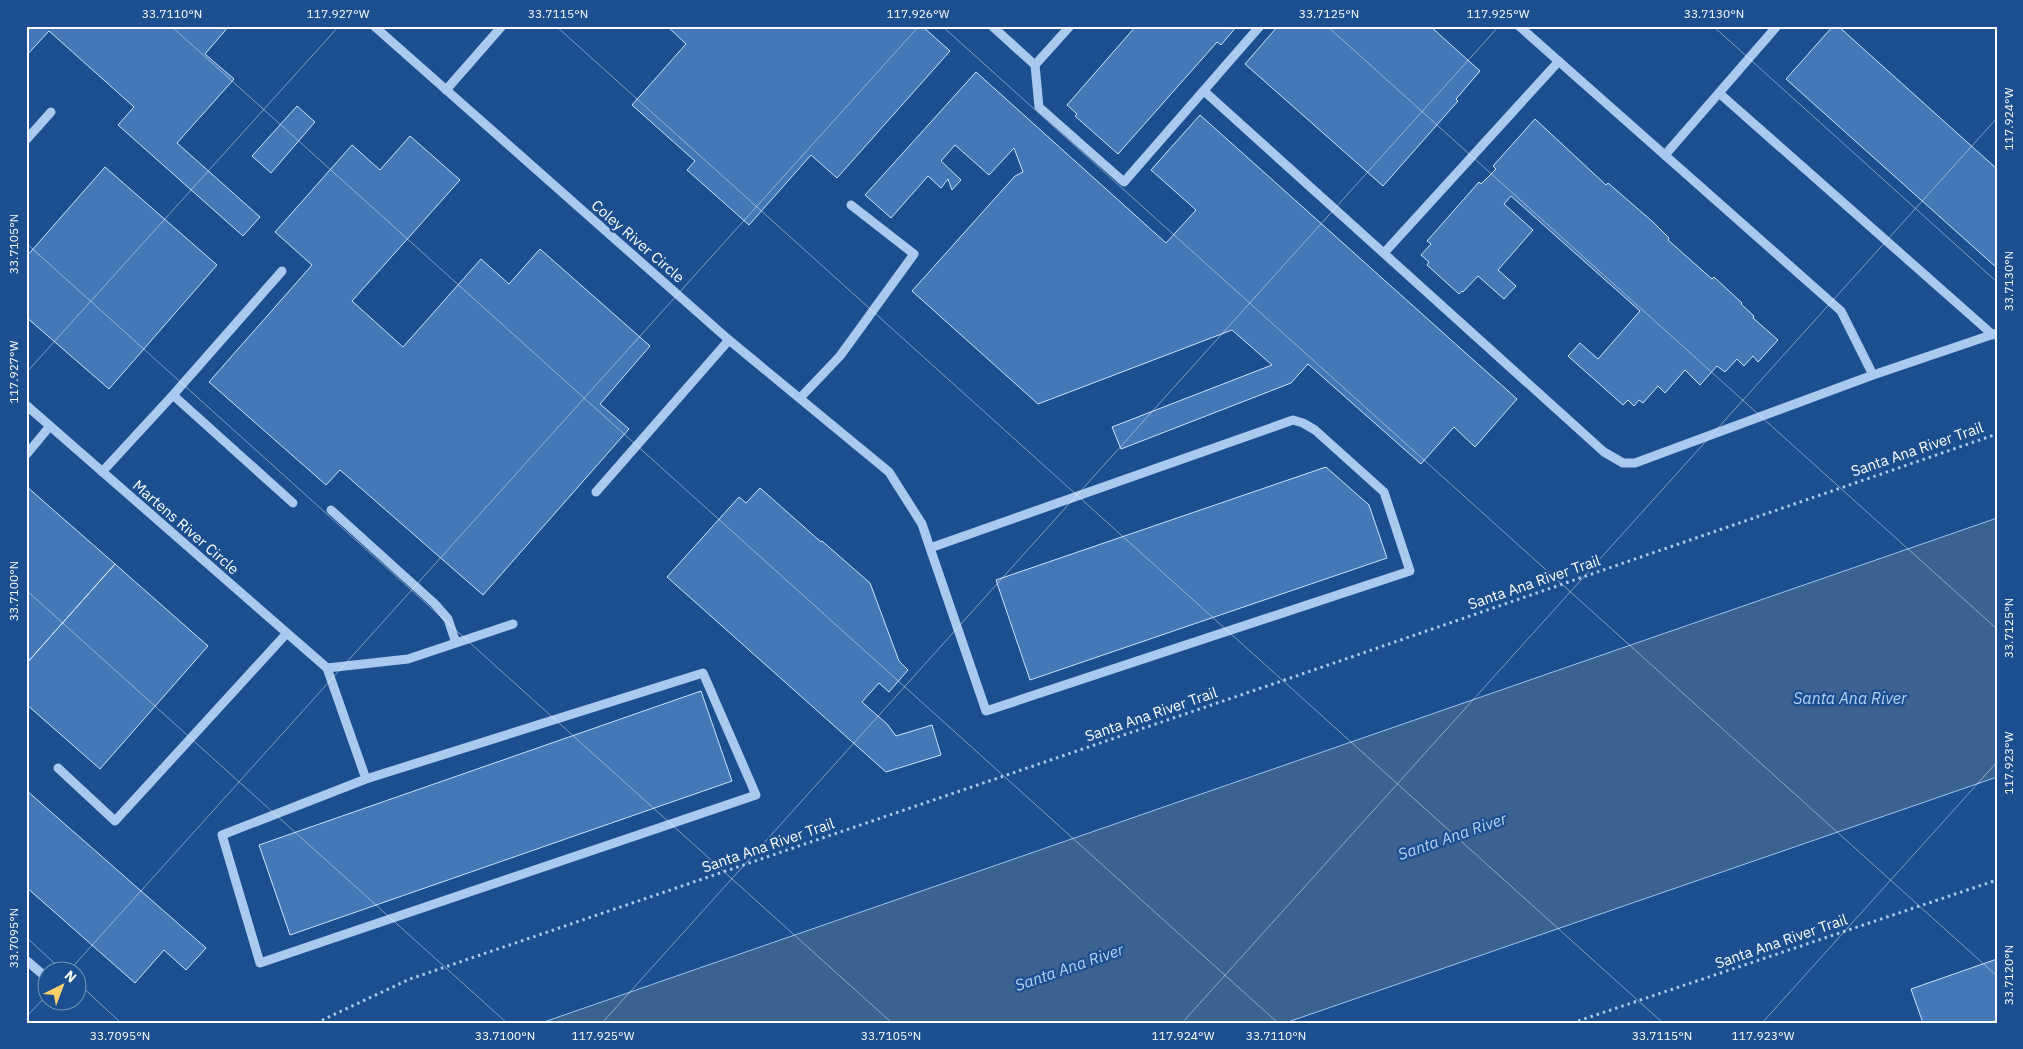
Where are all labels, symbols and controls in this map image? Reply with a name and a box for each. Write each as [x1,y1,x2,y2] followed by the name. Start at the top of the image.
[142,6,202,21] text: 33.7110°N
[307,6,370,21] text: 117.927°W
[528,6,588,21] text: 33.7115°N
[887,6,950,21] text: 117.926°W
[1299,6,1359,21] text: 33.7125°N
[1467,6,1530,21] text: 117.925°W
[1684,6,1744,21] text: 33.7130°N
[2001,87,2016,150] text: 117.924°W
[588,195,688,287] street label: Coley River Circle
[6,214,21,274] text: 33.7105°N
[2001,251,2016,311] text: 33.7130°N
[6,340,21,403] text: 117.927°W
[1848,417,1986,481] street label: Santa Ana River Trail
[129,476,243,578] street label: Martens River Circle
[1465,550,1603,614] street label: Santa Ana River Trail
[6,561,21,621] text: 33.7100°N
[2001,598,2016,658] text: 33.7125°N
[1082,682,1220,746] street label: Santa Ana River Trail
[1793,688,1908,708] water label: Santa Ana River
[2001,731,2016,794] text: 117.923°W
[1395,808,1510,864] water label: Santa Ana River
[699,813,837,877] street label: Santa Ana River Trail
[6,908,21,968] text: 33.7095°N
[1712,909,1850,973] street label: Santa Ana River Trail
[1012,939,1127,995] water label: Santa Ana River
[2001,945,2016,1005] text: 33.7120°N
[38,962,88,1012] north arrow
[61,966,80,986] text: N
[90,1028,150,1043] text: 33.7095°N
[475,1028,535,1043] text: 33.7100°N
[572,1028,635,1043] text: 117.925°W
[861,1028,921,1043] text: 33.7105°N
[1152,1028,1215,1043] text: 117.924°W
[1246,1028,1306,1043] text: 33.7110°N
[1632,1028,1692,1043] text: 33.7115°N
[1732,1028,1795,1043] text: 117.923°W

